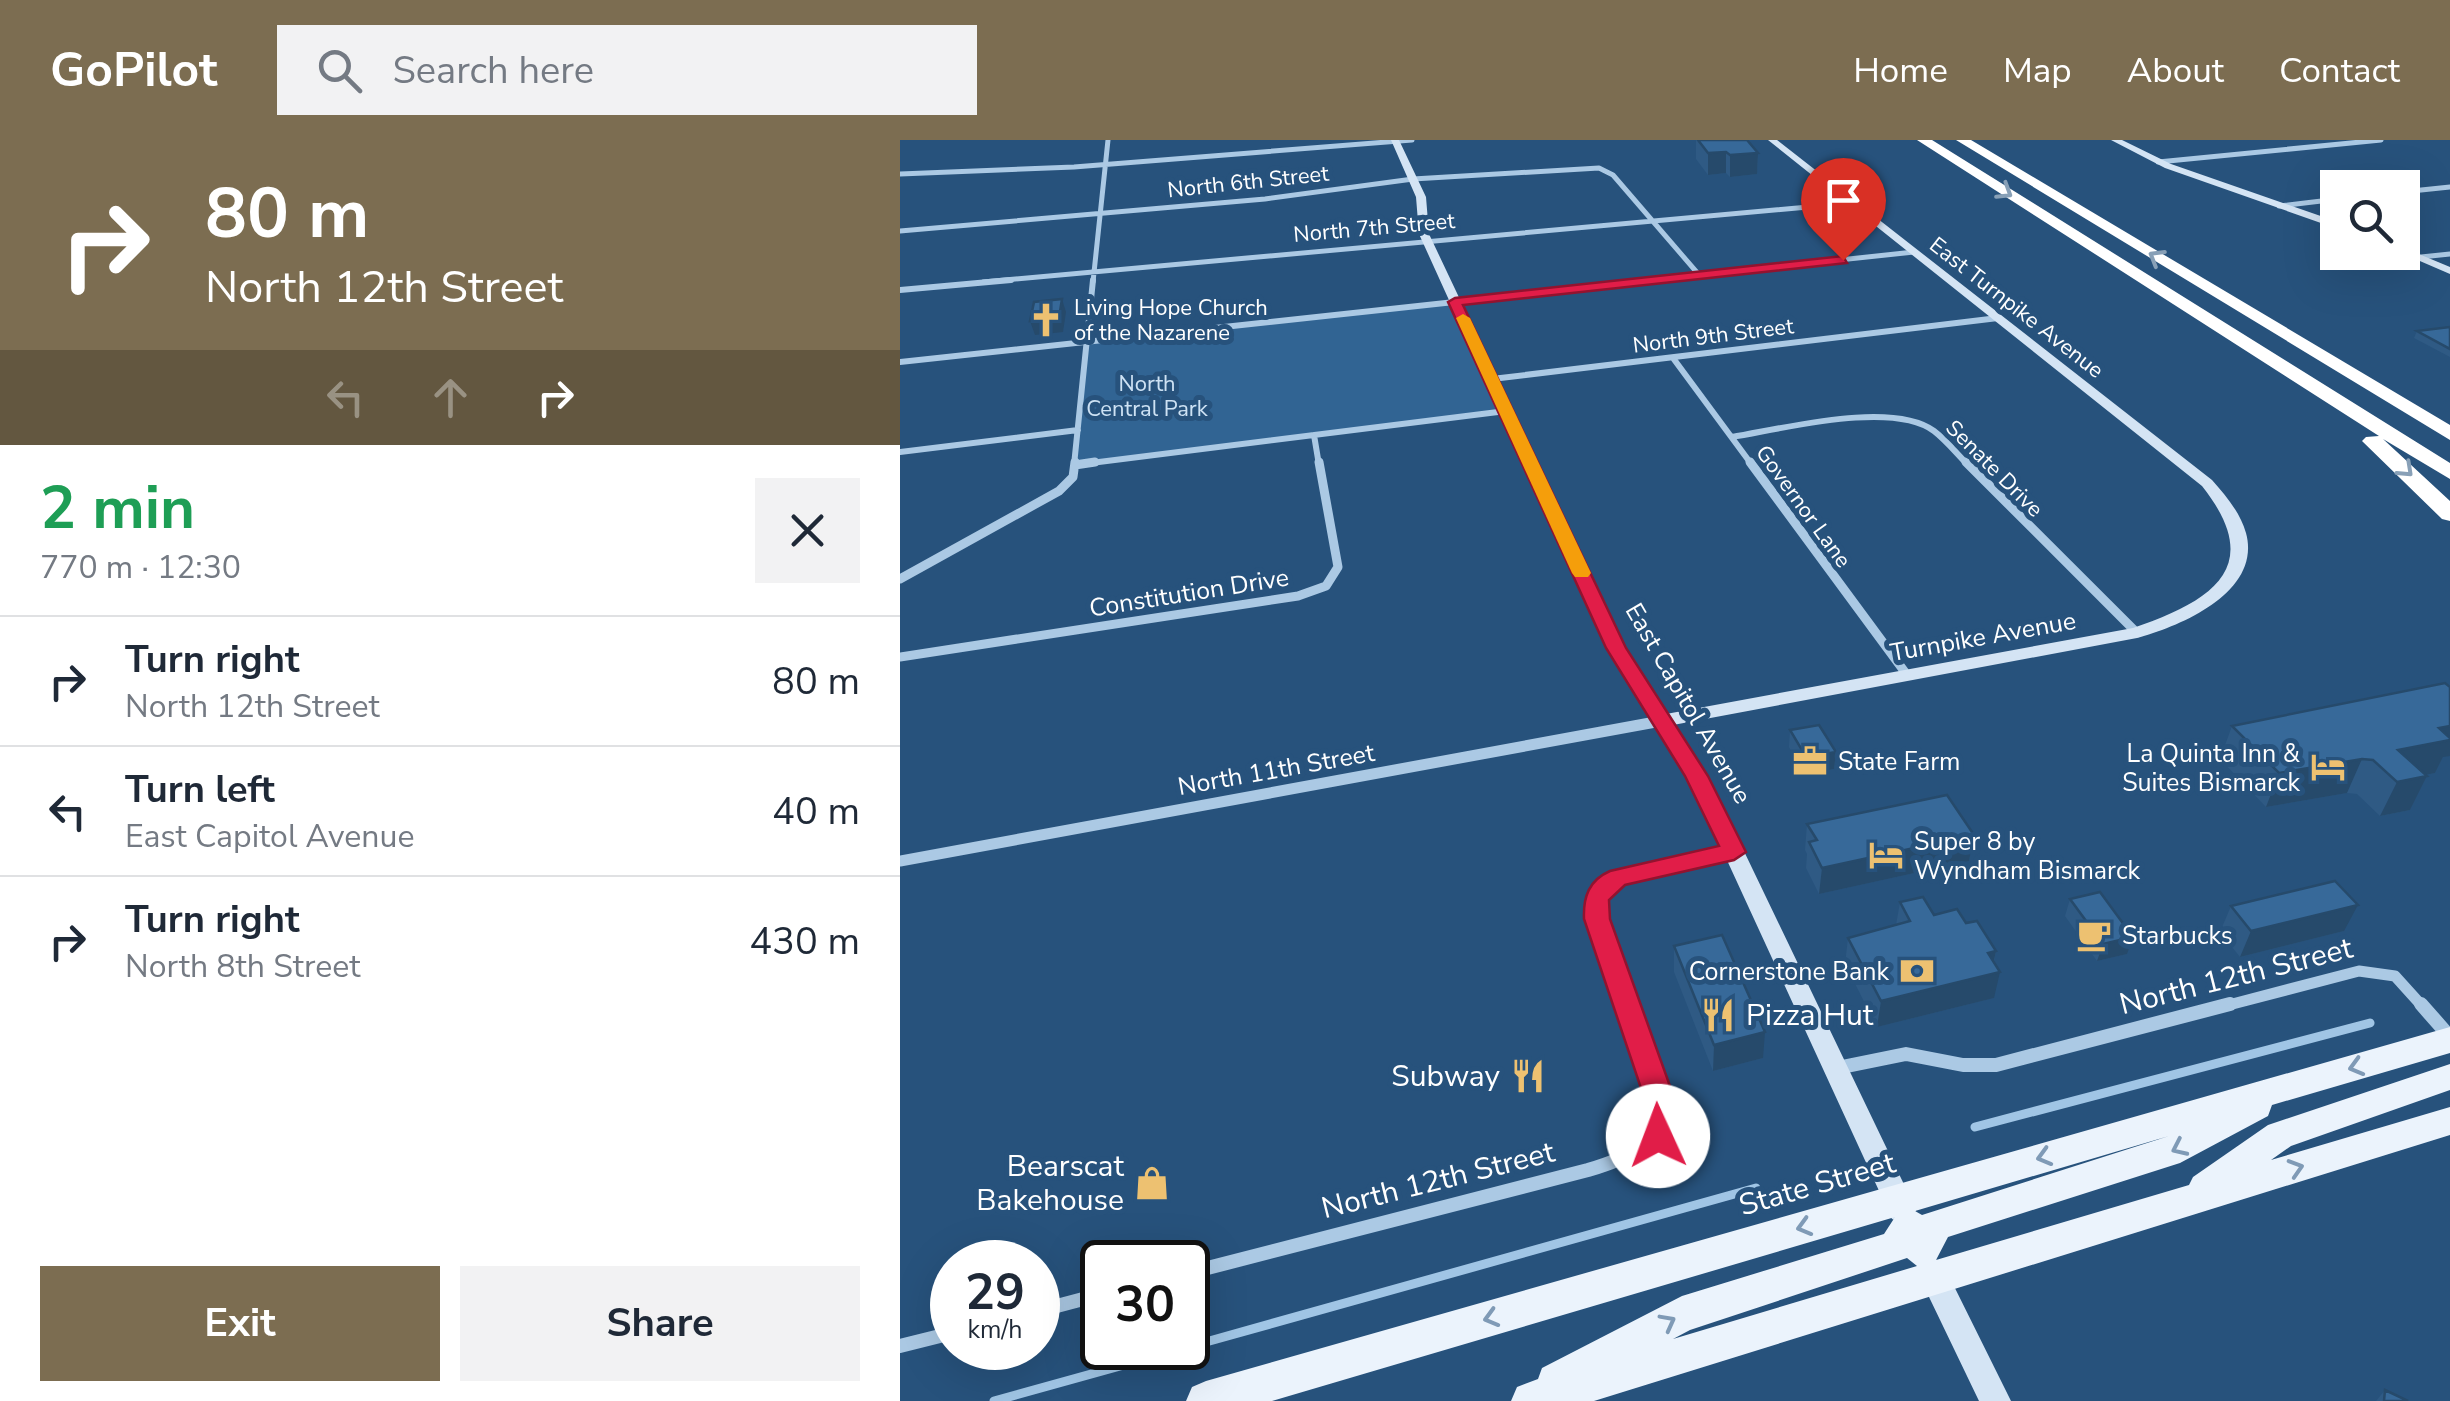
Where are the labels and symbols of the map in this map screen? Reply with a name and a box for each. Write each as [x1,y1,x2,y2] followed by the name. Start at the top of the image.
[1801,158,1886,261] pin
[1166,159,1330,205] street label: North 6th Street
[1995,180,2013,199] one-way arrow
[1292,206,1456,250] street label: North 7th Street
[1923,230,2110,385] street label: East Turnpike Avenue
[2149,250,2167,269] one-way arrow
[1074,293,1268,348] place label: Living Hope Church of the Nazarene
[1027,301,1065,339] church icon: Living Hope Church of the Nazarene
[1631,311,1796,361] street label: North 9th Street
[1086,369,1209,424] park label: North Central Park
[1939,413,2050,524] street label: Senate Drive
[1748,439,1858,574] street label: Governor Lane
[2395,458,2413,476] one-way arrow
[1087,560,1291,626] street label: Constitution Drive
[1617,597,1759,810] street label: East Capitol Avenue
[1888,604,2079,670] street label: Turnpike Avenue
[1175,736,1377,804] street label: North 11th Street
[2122,737,2301,800] place label: La Quinta Inn & Suites Bismarck
[1791,742,1829,780] office icon: State Farm
[1838,745,1960,779] place label: State Farm
[2309,748,2347,786] hotel icon: La Quinta Inn & Suites Bismarck
[1914,825,2140,888] place label: Super 8 by Wyndham Bismarck
[1867,836,1905,874] hotel icon: Super 8 by Wyndham Bismarck
[2075,916,2113,954] cafe icon: Starbucks
[2122,919,2233,953] place label: Starbucks
[2115,928,2357,1025] street label: North 12th Street
[1898,952,1936,990] bank icon: Cornerstone Bank
[1689,955,1889,989] place label: Cornerstone Bank
[1746,995,1874,1036] place label: Pizza Hut
[1699,996,1737,1034] restaurant icon: Pizza Hut
[2349,1055,2366,1076] one-way arrow
[1391,1056,1501,1097] place label: Subway
[1509,1057,1547,1095] restaurant icon: Subway
[1606,1084,1710,1188] position arrow
[1317,1132,1559,1229] street label: North 12th Street
[2171,1135,2189,1155] one-way arrow
[1734,1142,1900,1226] street label: State Street
[2036,1145,2053,1166] one-way arrow
[976,1146,1124,1221] place label: Bearscat Bakehouse
[2287,1159,2304,1179] one-way arrow
[1133,1164,1171,1202] shop icon: Bearscat Bakehouse
[1796,1215,1813,1236] one-way arrow
[1080,1240,1210,1370] speed limit sign: 30
[1484,1306,1501,1327] one-way arrow
[1657,1315,1675,1334] one-way arrow

